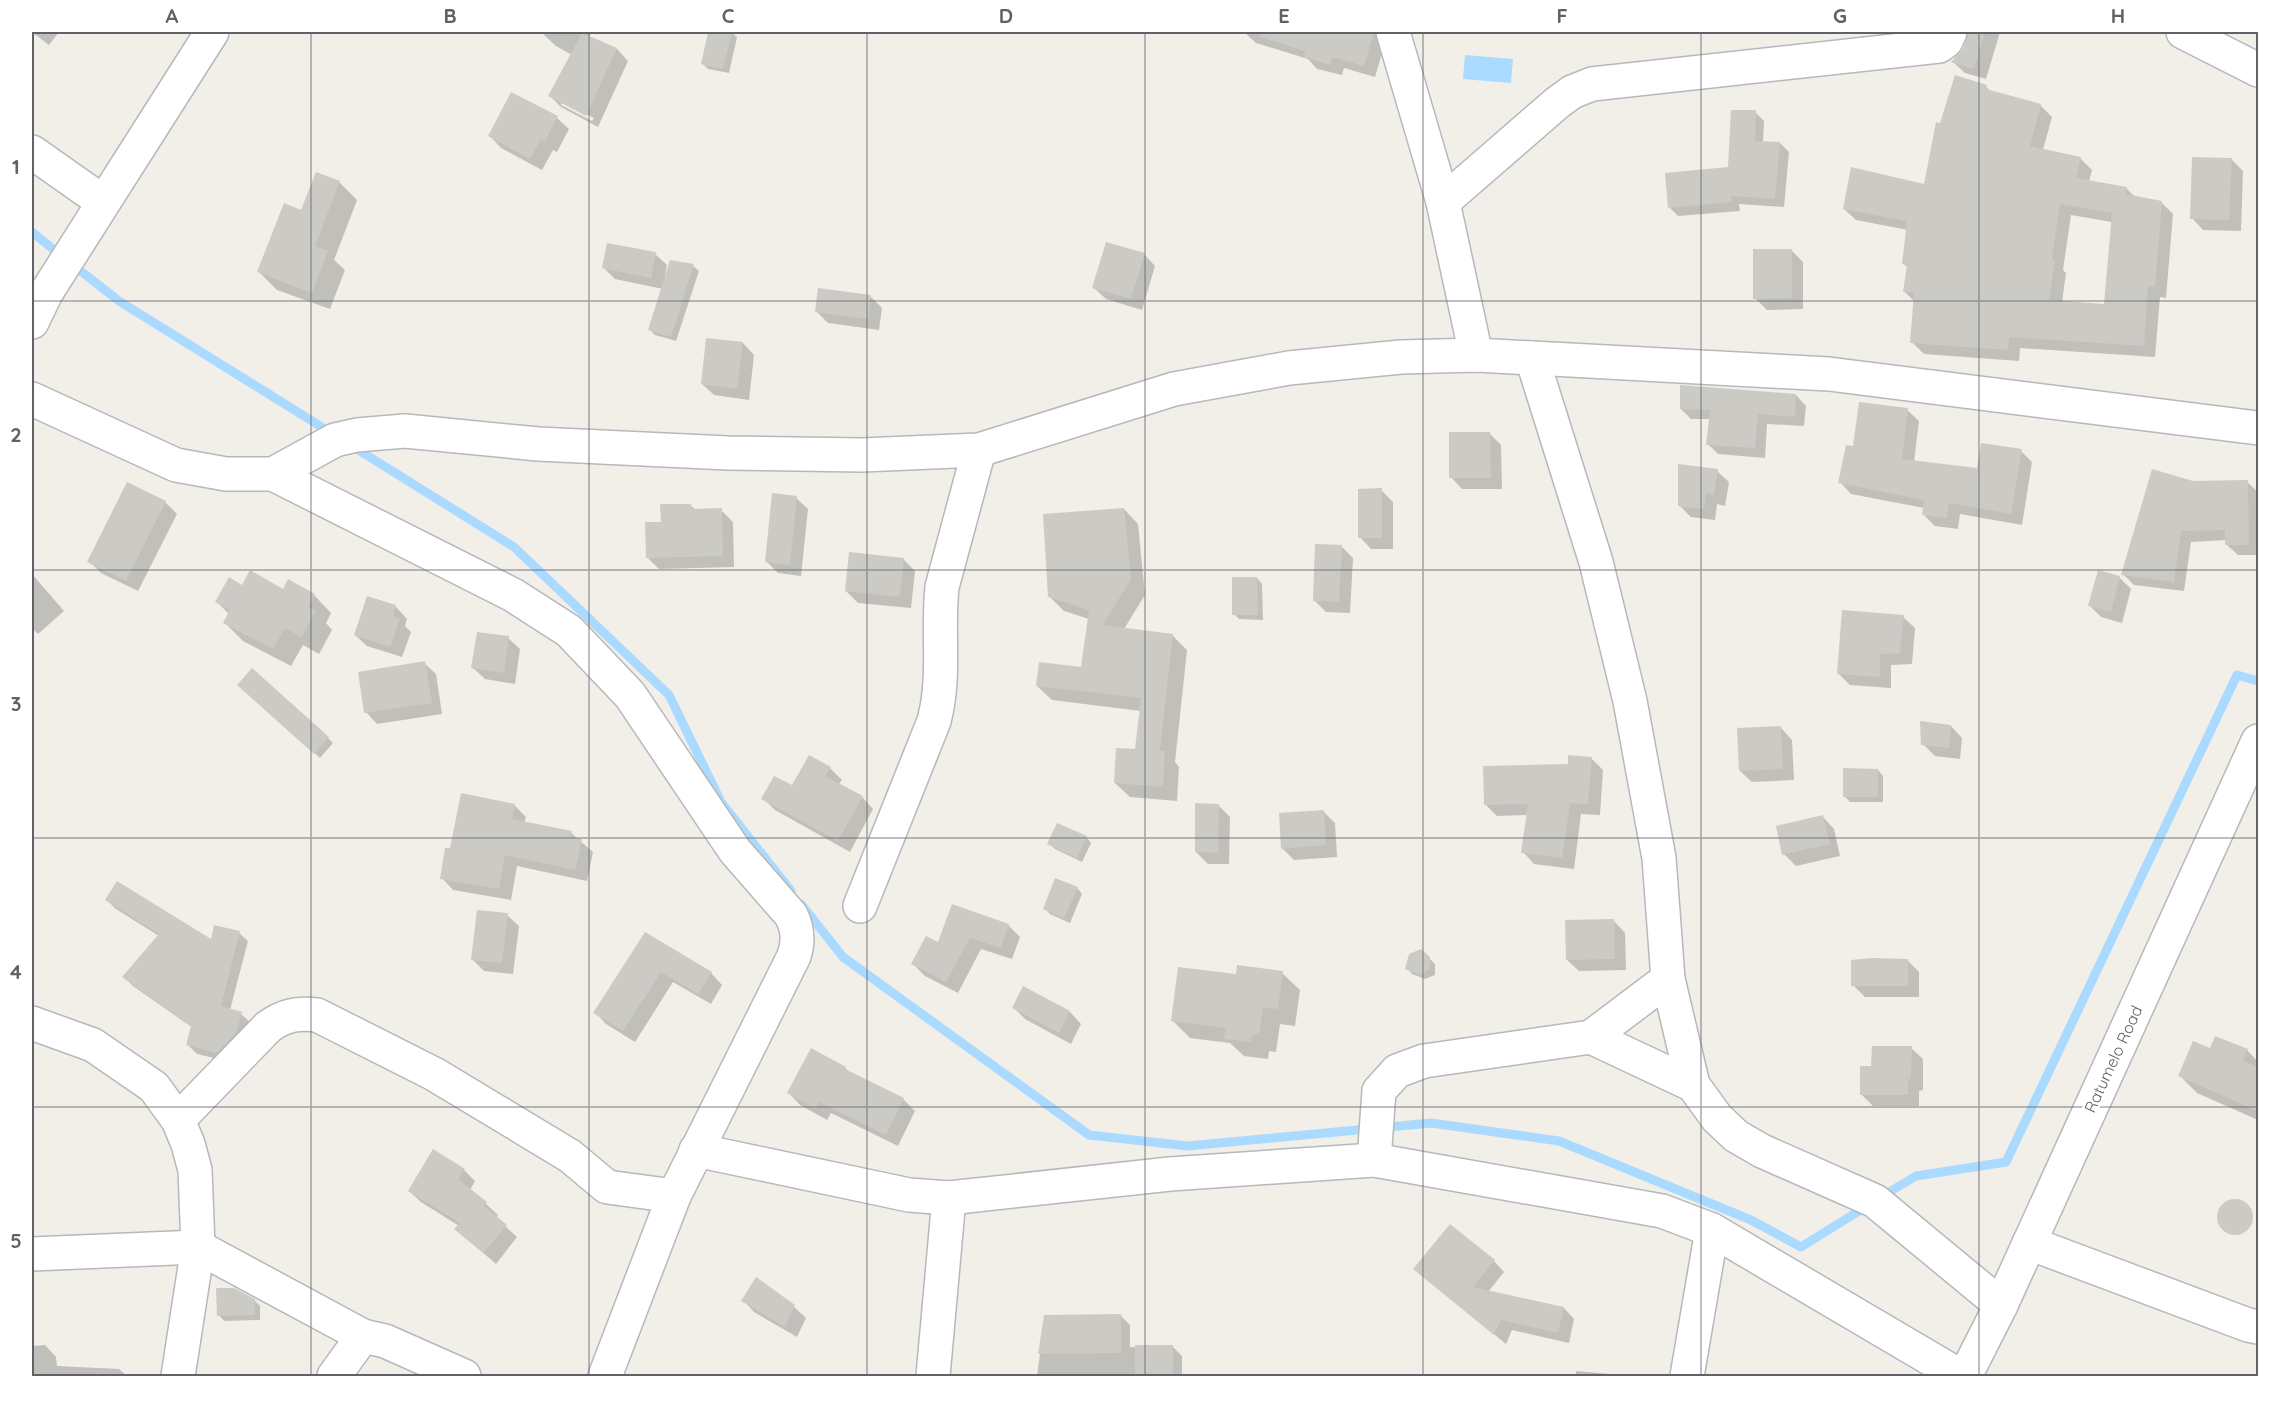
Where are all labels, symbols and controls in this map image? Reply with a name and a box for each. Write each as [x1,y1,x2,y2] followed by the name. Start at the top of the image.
[166,3,179,28] text: A
[443,3,457,28] text: B
[722,3,735,28] text: C
[999,3,1013,28] text: D
[1278,3,1290,28] text: E
[1556,3,1568,28] text: F
[1833,3,1847,28] text: G
[2111,3,2125,28] text: H
[12,154,20,179] text: 1
[10,422,22,447] text: 2
[11,691,21,716] text: 3
[10,959,22,984] text: 4
[2079,1002,2147,1116] street label: Ratumelo Road
[10,1228,22,1253] text: 5

